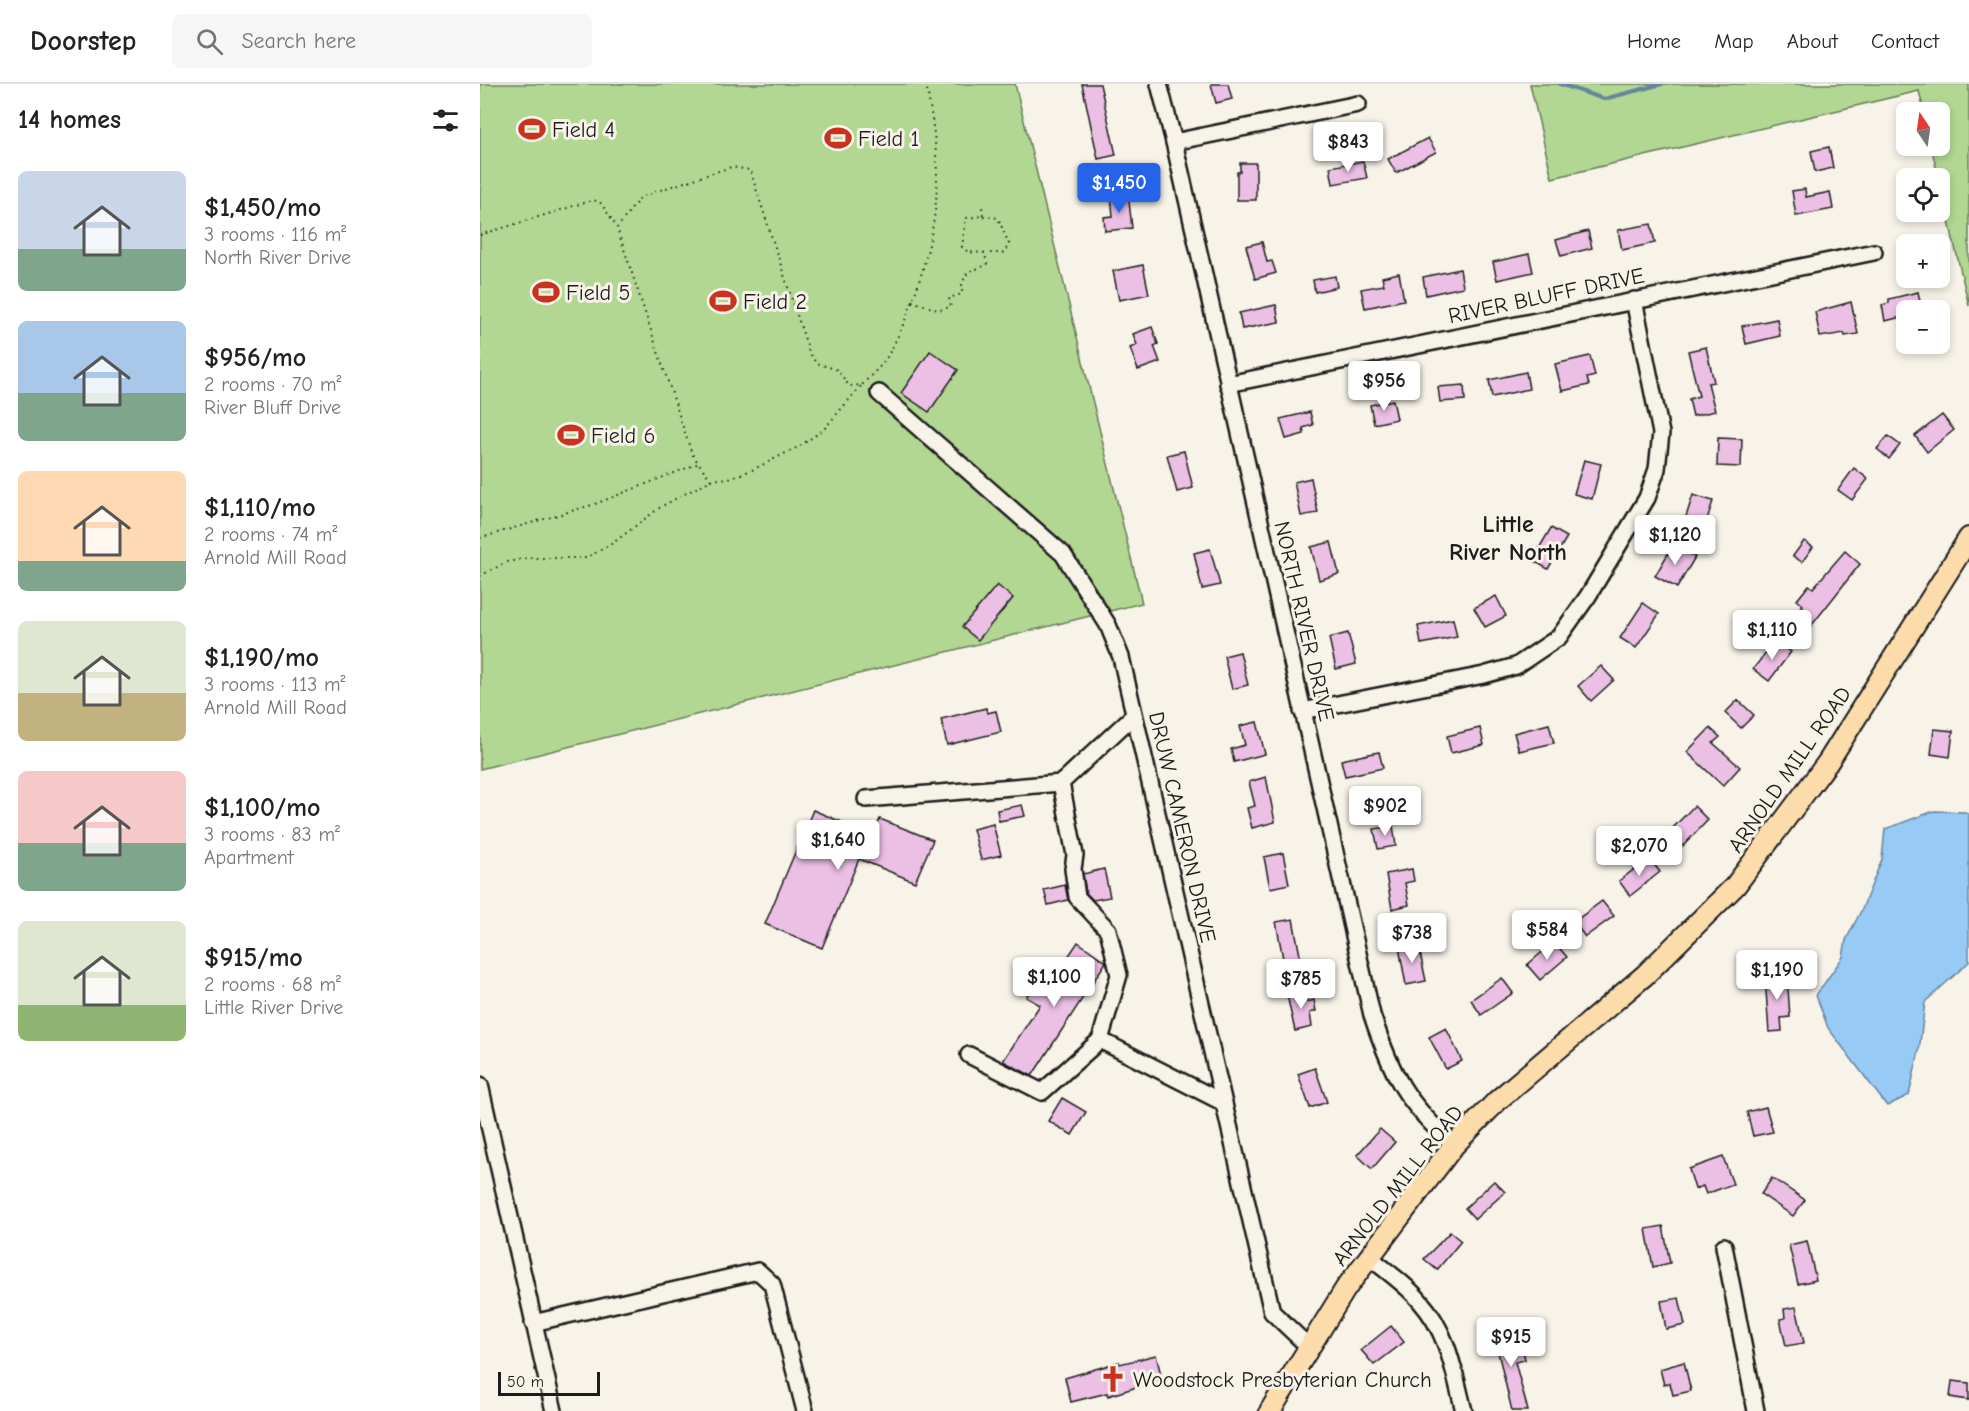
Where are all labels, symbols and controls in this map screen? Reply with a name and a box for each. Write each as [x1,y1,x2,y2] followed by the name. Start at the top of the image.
[172,14,592,68] search box
[30,25,136,57] text: Doorstep
[193,25,226,58] icon: search
[241,28,356,54] text: Search here
[1627,29,1681,53] text: Home
[1714,29,1754,53] text: Map
[1787,29,1838,53] text: About
[1871,29,1939,53] text: Contact
[1896,102,1950,156] north arrow
[1896,102,1950,354] map controls
[429,104,462,137] icon: filters
[18,105,121,135] text: 14 homes
[517,114,547,144] sports icon: Field 4
[552,117,615,143] place label: Field 4
[1312,122,1384,173] pin: $843
[823,123,853,153] sports icon: Field 1
[858,126,919,152] place label: Field 1
[1327,130,1369,153] text: $843
[1070,163,1168,214] pin: $1,450
[1896,168,1950,222] button: locate
[1091,171,1147,194] text: $1,450
[204,193,321,223] text: $1,450/mo
[66,195,138,267] icon: home
[204,223,346,246] text: 3 rooms · 116 m²
[1896,234,1950,288] button: +
[204,246,351,269] text: North River Drive
[1446,262,1647,329] street label: RIVER BLUFF DRIVE
[531,277,561,307] sports icon: Field 5
[566,280,630,306] place label: Field 5
[708,286,738,316] sports icon: Field 2
[743,289,807,315] place label: Field 2
[1896,300,1950,354] button: −
[204,343,306,373] text: $956/mo
[66,345,138,417] icon: home
[1348,361,1420,412] pin: $956
[1362,369,1406,392] text: $956
[204,373,341,396] text: 2 rooms · 70 m²
[204,396,341,419] text: River Bluff Drive
[556,420,586,450] sports icon: Field 6
[591,423,655,449] place label: Field 6
[204,493,316,523] text: $1,110/mo
[66,495,138,567] icon: home
[1449,510,1567,566] district label: Little River North
[1626,515,1724,566] pin: $1,120
[1268,519,1340,724] street label: NORTH RIVER DRIVE
[204,523,337,546] text: 2 rooms · 74 m²
[1649,523,1701,546] text: $1,120
[204,546,347,569] text: Arnold Mill Road
[1723,610,1821,661] pin: $1,110
[1747,618,1797,641] text: $1,110
[204,643,319,673] text: $1,190/mo
[66,645,138,717] icon: home
[204,673,345,696] text: 3 rooms · 113 m²
[1723,681,1857,858] street label: ARNOLD MILL ROAD
[204,696,347,719] text: Arnold Mill Road
[1143,709,1221,945] street label: DRUW CAMERON DRIVE
[1349,786,1421,837] pin: $902
[204,793,320,823] text: $1,100/mo
[1363,794,1407,817] text: $902
[66,795,138,867] icon: home
[789,820,887,871] pin: $1,640
[204,823,340,846] text: 3 rooms · 83 m²
[1590,826,1688,877] pin: $2,070
[811,828,866,851] text: $1,640
[1610,834,1668,857] text: $2,070
[204,846,294,869] text: Apartment
[1511,910,1583,961] pin: $584
[1376,913,1448,964] pin: $738
[1526,918,1568,941] text: $584
[1391,921,1433,944] text: $738
[204,943,303,973] text: $915/mo
[66,945,138,1017] icon: home
[1728,950,1826,1001] pin: $1,190
[1005,957,1103,1008] pin: $1,100
[1750,958,1804,981] text: $1,190
[1265,959,1337,1010] pin: $785
[1027,965,1081,988] text: $1,100
[1280,967,1322,990] text: $785
[204,973,341,996] text: 2 rooms · 68 m²
[204,996,343,1019] text: Little River Drive
[1327,1100,1469,1271] street label: ARNOLD MILL ROAD
[1475,1317,1547,1368] pin: $915
[1491,1325,1531,1348] text: $915
[1098,1364,1128,1394] church icon: Woodstock Presbyterian Church
[1133,1367,1432,1393] place label: Woodstock Presbyterian Church
[498,1369,600,1396] scale bar
[507,1373,544,1391] text: 50 m

